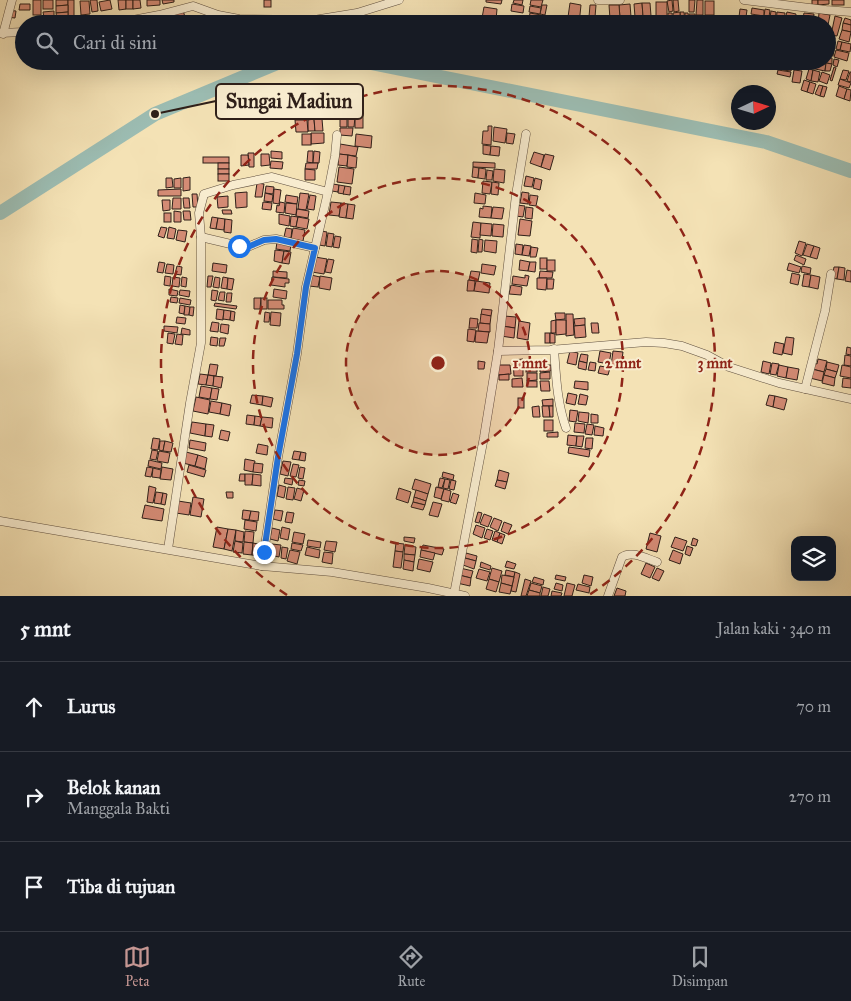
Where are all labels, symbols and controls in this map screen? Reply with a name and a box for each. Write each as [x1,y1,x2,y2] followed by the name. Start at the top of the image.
[15,15,836,70] search box
[33,29,61,57] icon: search
[73,31,157,54] text: Cari di sini
[216,84,363,119] callout: Sungai Madiun
[731,85,776,130] north arrow
[226,89,352,114] text: Sungai Madiun
[228,235,251,258] route start
[429,354,447,372] centre of rings
[512,354,548,372] text: 1 mnt
[605,354,642,372] text: 2 mnt
[697,354,733,373] text: 3 mnt
[791,536,836,581] map controls
[791,536,836,581] button: layers
[253,541,276,564] route end
[20,616,71,642] text: 5 mnt
[717,619,831,638] text: Jalan kaki · 340 m
[20,693,48,721] icon: ahead
[67,695,115,718] text: Lurus
[796,697,831,716] text: 70 m
[67,776,161,799] text: Belok kanan
[20,783,48,811] icon: right
[789,787,831,806] text: 270 m
[67,799,170,818] text: Manggala Bakti
[20,873,48,901] icon: arrive
[67,875,175,898] text: Tiba di tujuan
[123,943,151,990] tab: Peta
[397,943,425,990] tab: Rute
[672,943,728,990] tab: Disimpan

